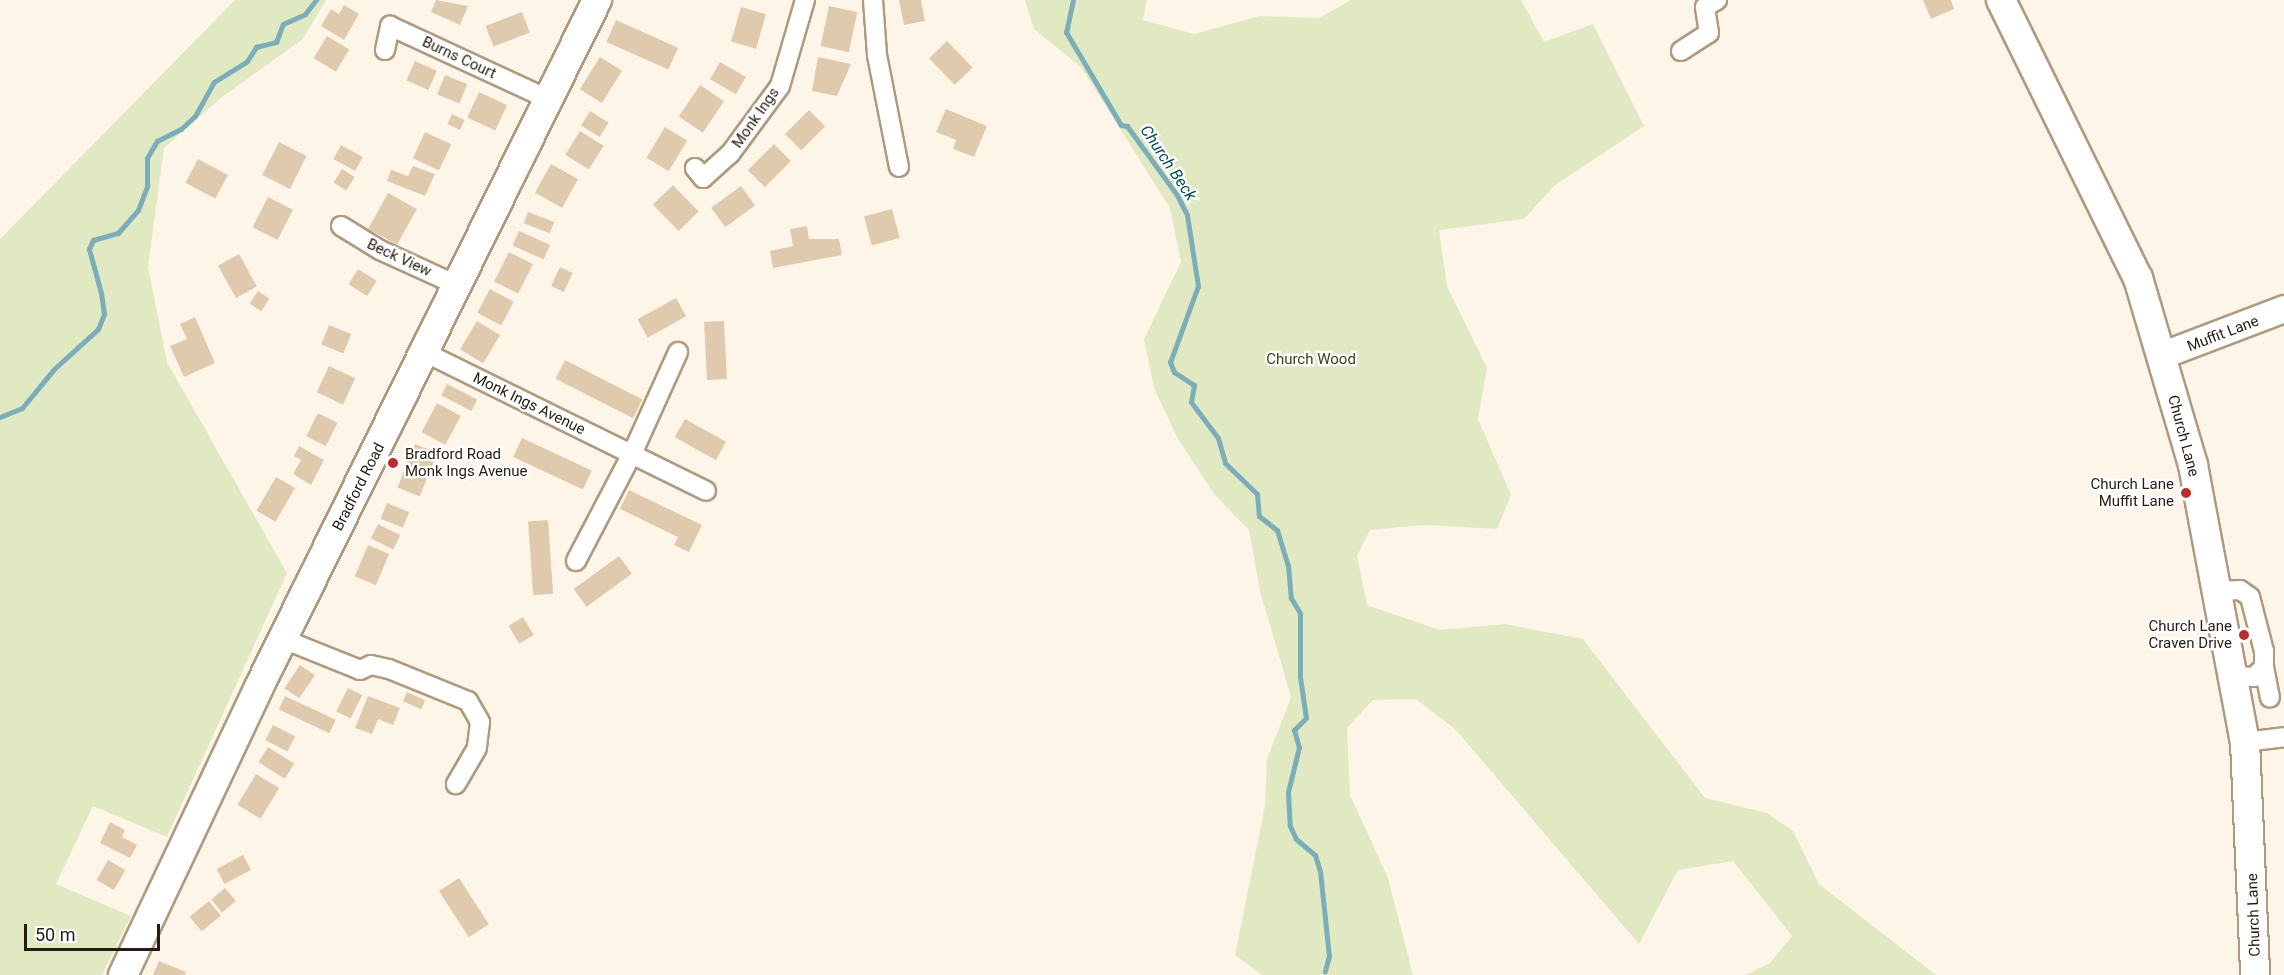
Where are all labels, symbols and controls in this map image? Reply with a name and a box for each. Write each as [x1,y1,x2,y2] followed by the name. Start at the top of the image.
[419,33,499,83] street label: Burns Court
[729,84,783,152] street label: Monk Ings
[1136,122,1200,204] water label: Church Beck
[364,235,434,281] street label: Beck View
[2185,312,2261,356] street label: Muffit Lane
[1266,351,1356,369] park label: Church Wood
[470,369,588,439] street label: Monk Ings Avenue
[2163,393,2203,479] street label: Church Lane
[329,440,389,534] street label: Bradford Road
[405,445,528,480] place label: Bradford Road Monk Ings Avenue
[386,456,400,470] marker: Bradford Road Monk Ings Avenue
[2090,475,2174,510] place label: Church Lane Muffit Lane
[2179,486,2193,500] marker: Church Lane Muffit Lane
[2148,617,2232,652] place label: Church Lane Craven Drive
[2237,628,2251,642] marker: Church Lane Craven Drive
[2244,873,2264,957] street label: Church Lane
[27,912,164,950] scale bar
[35,924,75,945] text: 50 m

